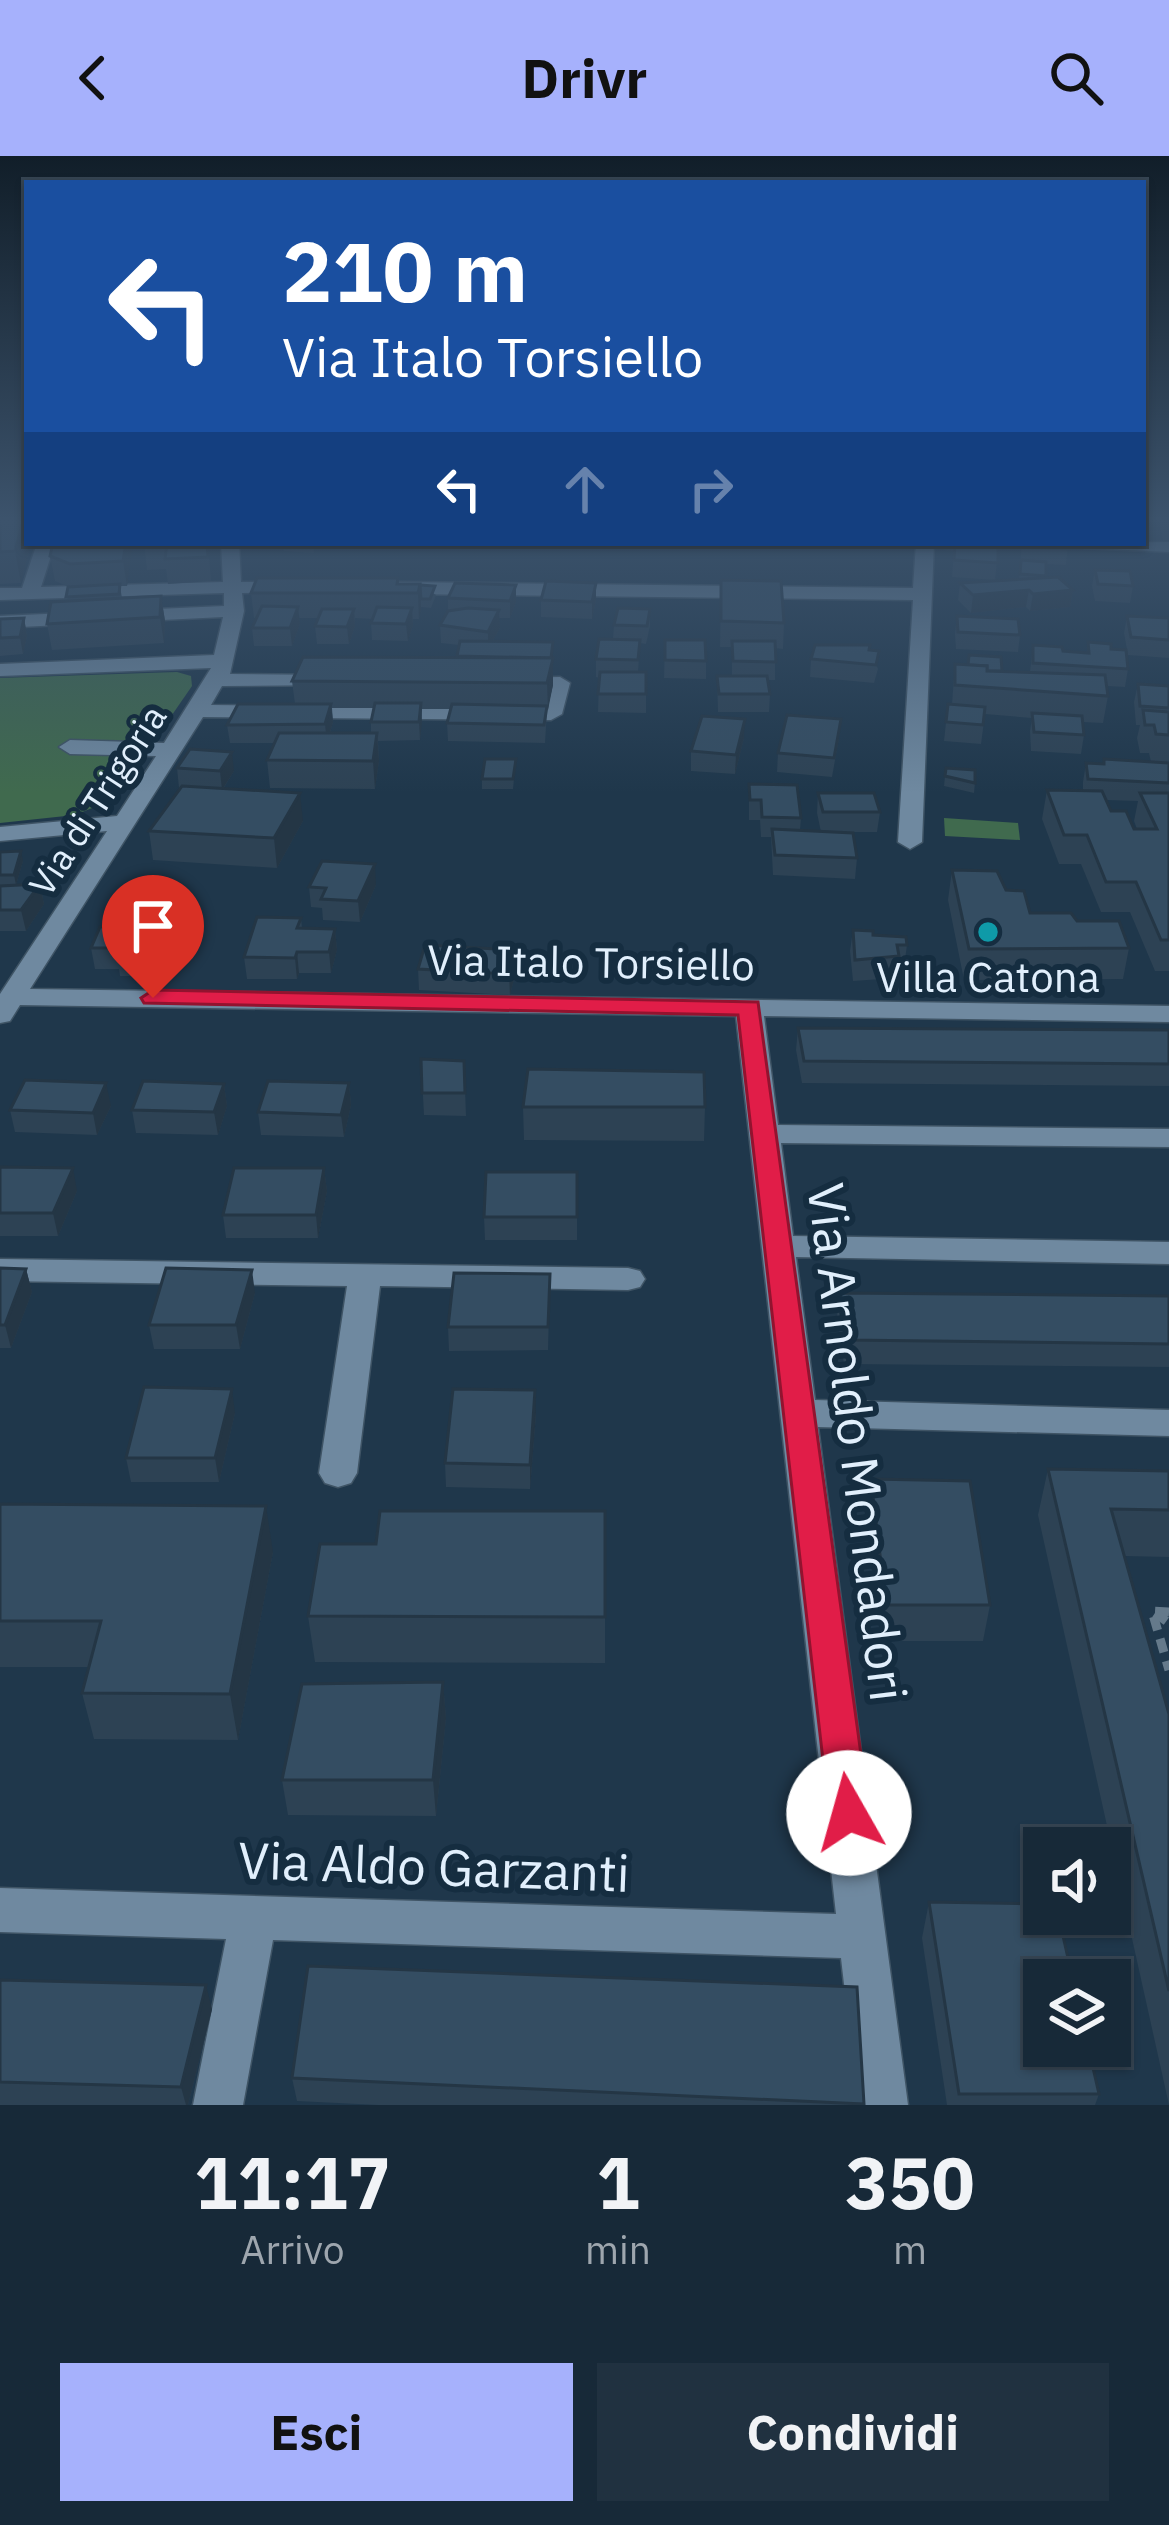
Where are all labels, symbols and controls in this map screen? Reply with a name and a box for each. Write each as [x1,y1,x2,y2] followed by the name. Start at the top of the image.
[522,43,647,113] text: Drivr
[60,45,126,111] icon: back
[1043,45,1109,111] icon: search
[282,216,528,325] text: 210 m
[84,228,240,384] icon: left
[282,322,703,392] text: Via Italo Torsiello
[426,456,492,522] icon: left
[552,456,618,522] icon: ahead
[678,456,744,522] icon: right
[18,696,176,904] street label: Via di Trigoria
[102,875,204,998] pin
[120,893,186,959] icon: arrive
[975,919,1001,945] marker: Villa Catona
[427,932,755,992] street label: Via Italo Torsiello
[876,949,1100,1004] place label: Villa Catona
[793,1179,923,1705] street label: Via Arnoldo Mondadori
[786,1750,912,1876] position arrow
[237,1826,631,1906] street label: Via Aldo Garzanti
[1023,1827,1131,2067] map controls
[1023,1827,1131,1935] button: sound
[1023,1959,1131,2067] button: layers
[194,2135,391,2229] text: 11:17
[596,2135,640,2229] text: 1
[845,2135,975,2229] text: 350
[240,2224,345,2275] text: Arrivo
[585,2224,651,2275] text: min
[893,2224,927,2275] text: m
[60,2363,573,2501] button: Esci
[597,2363,1109,2501] button: Condividi

